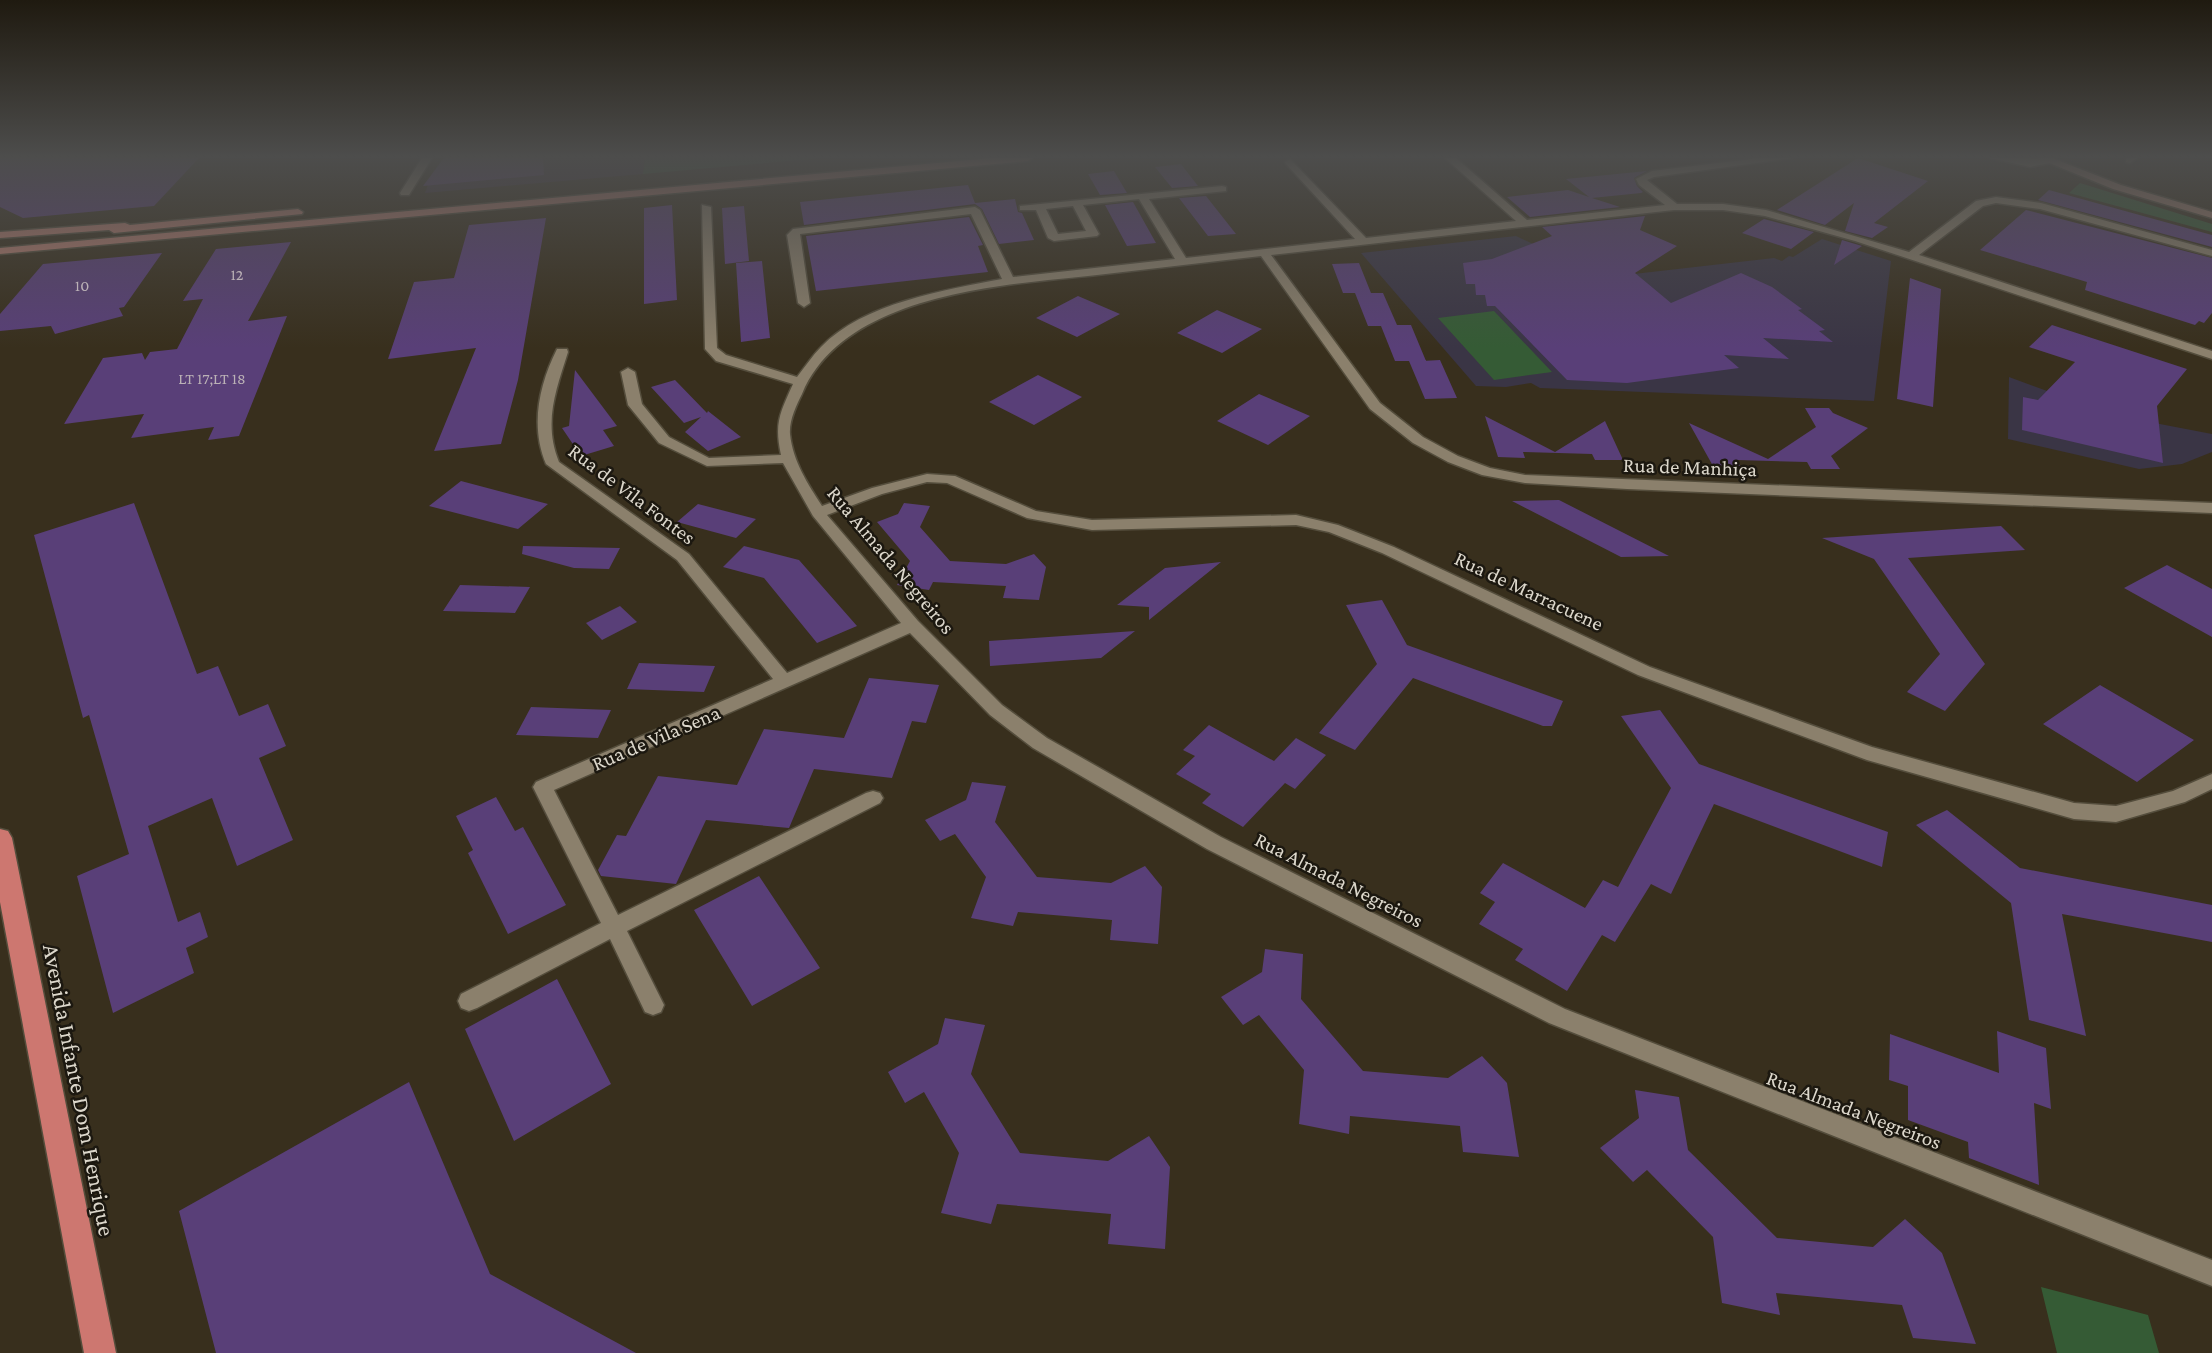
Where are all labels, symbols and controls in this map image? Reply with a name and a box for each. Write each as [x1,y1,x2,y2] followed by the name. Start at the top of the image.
[231,266,244,283] house number: 12
[75,277,89,294] house number: 10
[178,370,246,388] house number: LT 17;LT 18
[564,439,700,549] street label: Rua de Vila Fontes
[1623,453,1758,481] street label: Rua de Manhiça
[822,481,960,639] street label: Rua Almada Negreiros
[1451,546,1607,636] street label: Rua de Marracuene
[588,700,724,776] street label: Rua de Vila Sena
[1251,827,1427,933] street label: Rua Almada Negreiros
[38,941,121,1238] street label: Avenida Infante Dom Henrique
[1763,1066,1945,1154] street label: Rua Almada Negreiros

